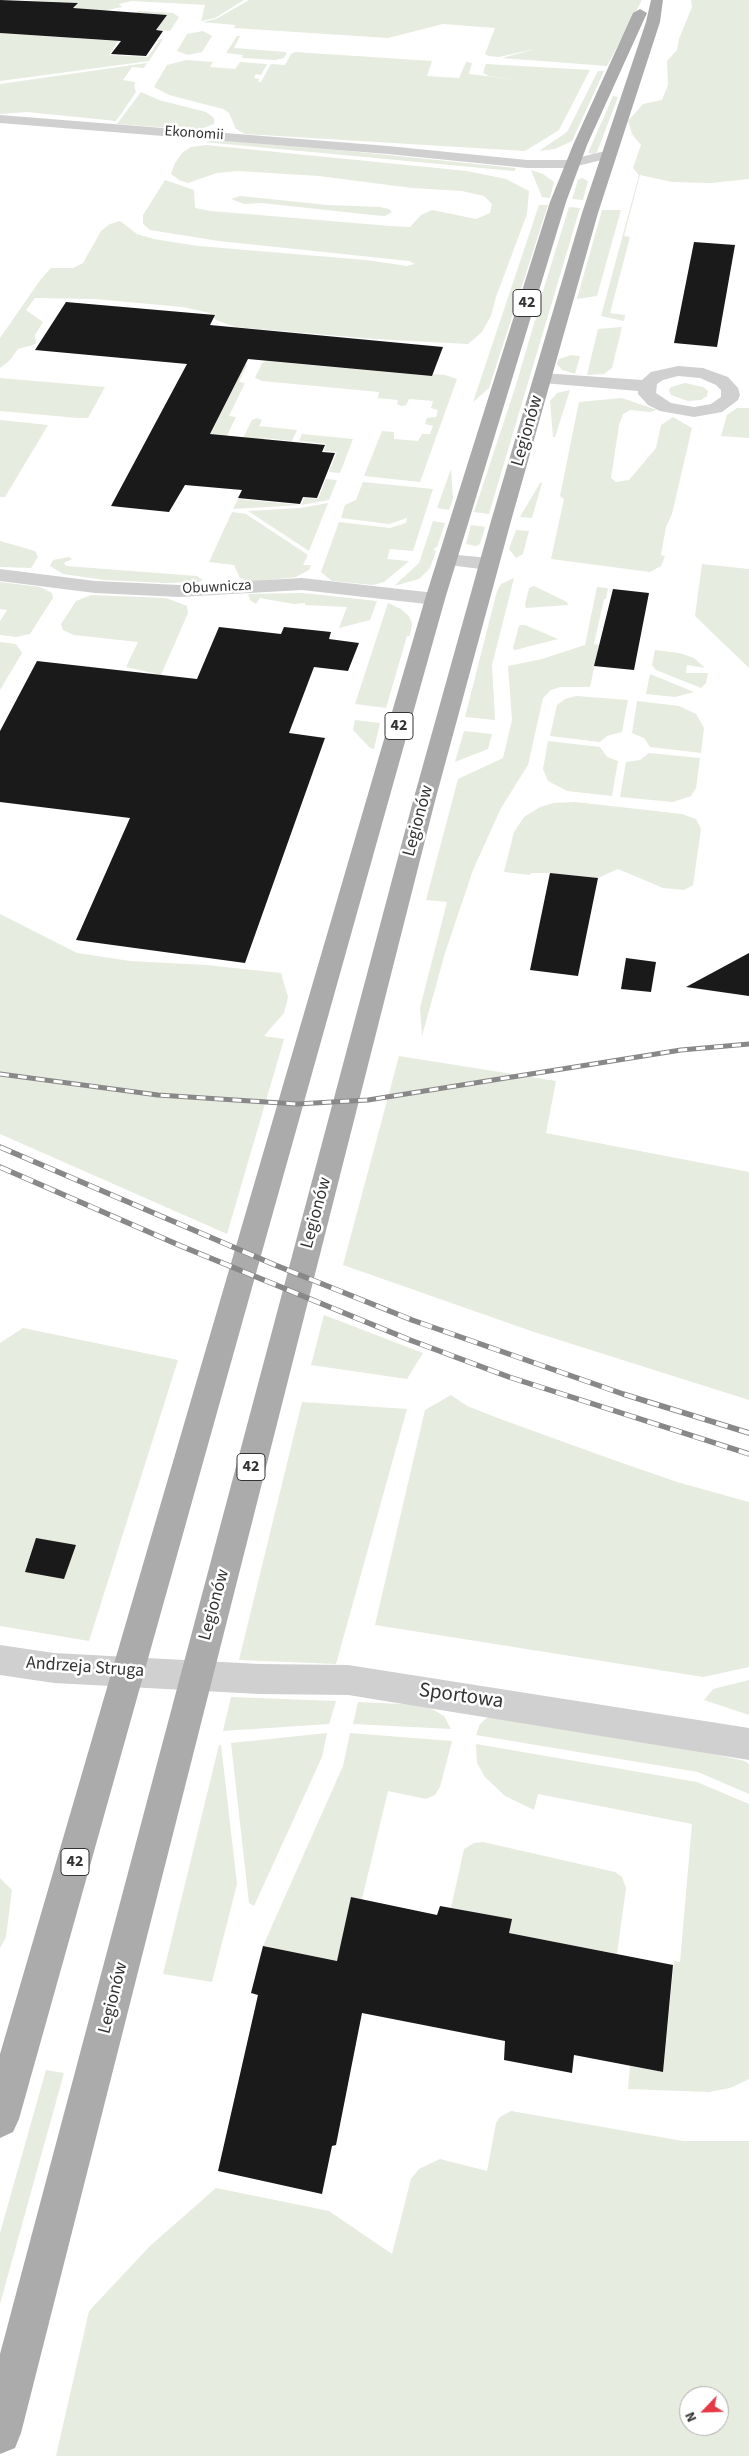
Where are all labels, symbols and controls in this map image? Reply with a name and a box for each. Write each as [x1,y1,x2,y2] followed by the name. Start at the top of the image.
[164,123,224,145] street label: Ekonomii
[513,290,541,316] road number: 42
[508,393,548,469] street label: Legionów
[182,577,252,599] street label: Obuwnicza
[385,712,413,739] road number: 42
[399,783,439,859] street label: Legionów
[297,1175,337,1251] street label: Legionów
[237,1454,265,1480] road number: 42
[195,1567,235,1643] street label: Legionów
[25,1653,145,1683] street label: Andrzeja Struga
[417,1679,505,1715] street label: Sportowa
[61,1848,89,1875] road number: 42
[95,1960,133,2036] street label: Legionów
[679,2386,729,2436] north arrow
[680,2408,702,2425] text: N

